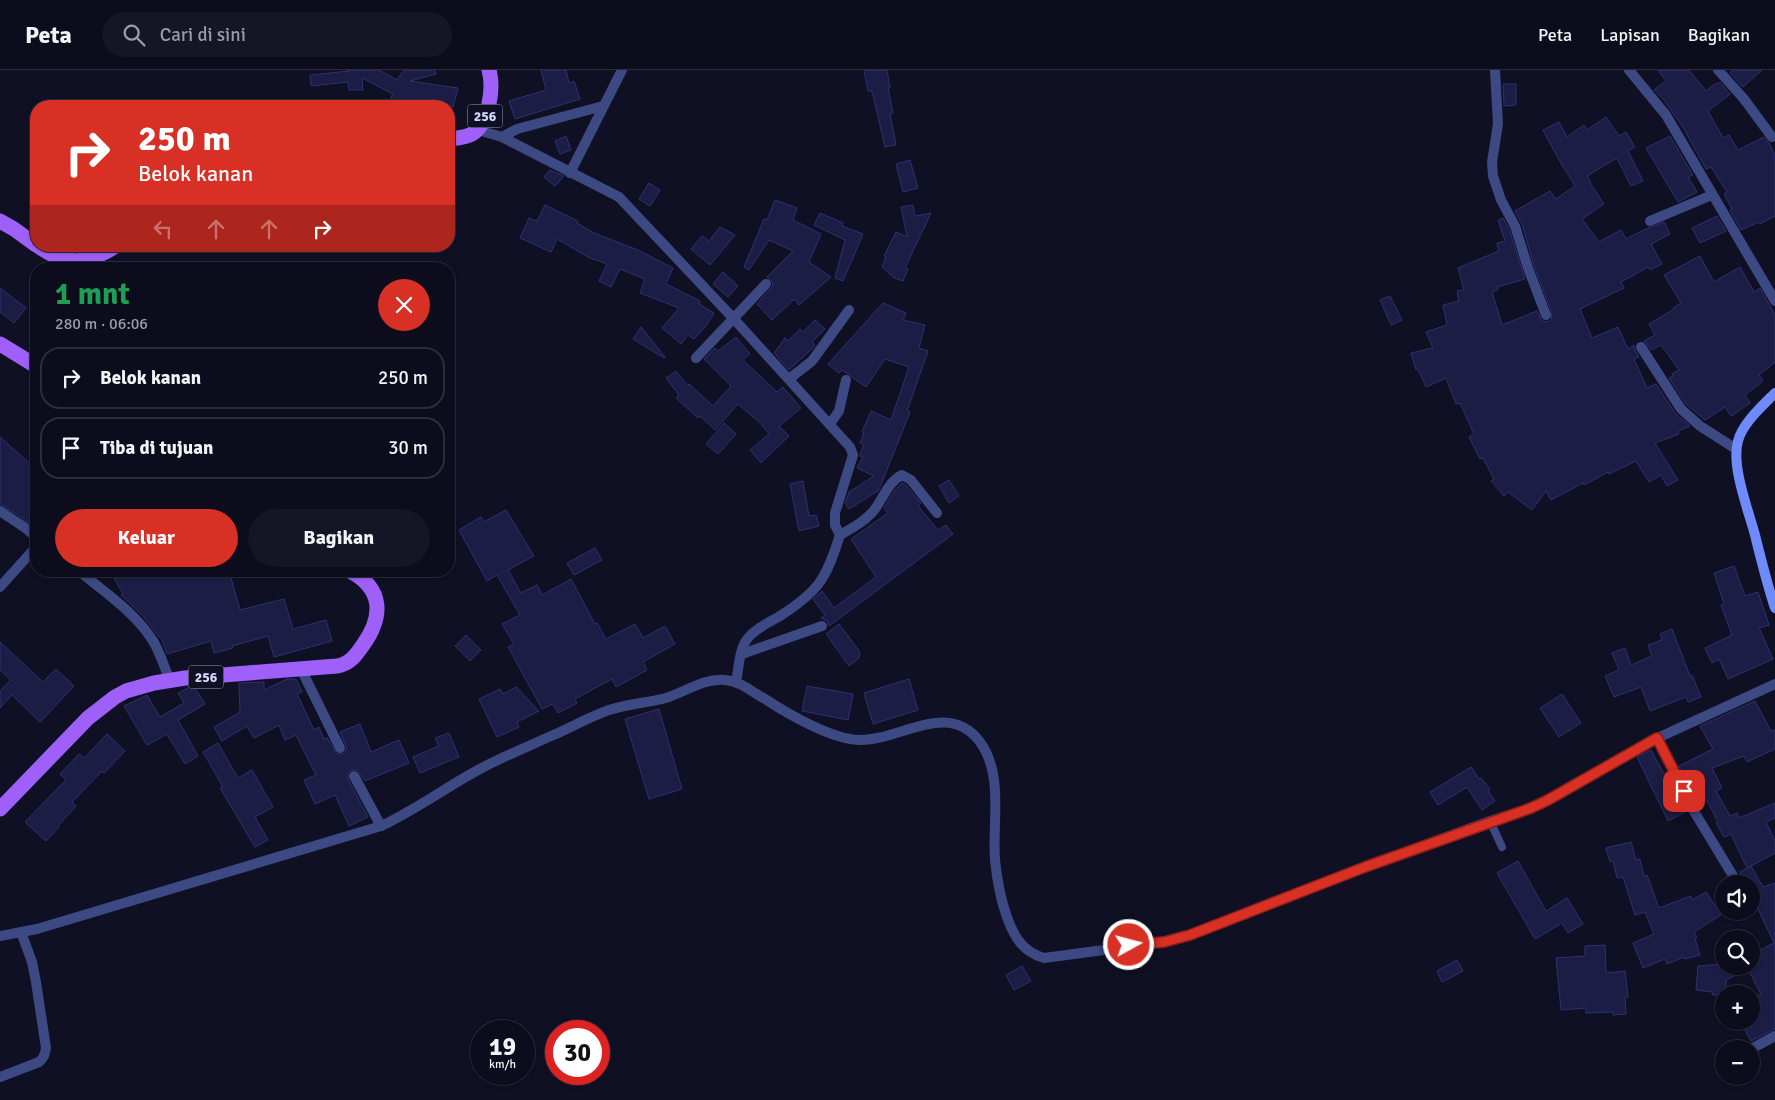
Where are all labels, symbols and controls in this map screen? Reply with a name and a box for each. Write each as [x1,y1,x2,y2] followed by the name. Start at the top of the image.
[102,12,452,57] search box
[25,20,72,50] text: Peta
[120,21,148,49] icon: search
[160,23,246,47] text: Cari di sini
[1538,24,1572,46] text: Peta
[1600,24,1660,46] text: Lapisan
[1688,24,1750,46] text: Bagikan
[468,104,502,128] road number: 256
[138,117,231,160] text: 250 m
[55,120,120,185] icon: right
[138,160,253,187] text: Belok kanan
[149,215,177,243] icon: left
[202,215,230,243] icon: ahead
[255,215,283,243] icon: ahead
[308,215,336,243] icon: right
[55,276,130,313] text: 1 mnt
[378,279,430,331] button: close
[55,314,148,334] text: 280 m · 06:06
[57,364,85,392] icon: right
[100,366,201,390] text: Belok kanan
[378,366,428,390] text: 250 m
[57,434,85,462] icon: arrive
[100,436,213,460] text: Tiba di tujuan
[388,436,428,460] text: 30 m
[55,509,238,567] button: Keluar
[248,509,430,567] button: Bagikan
[188,666,224,688] road number: 256
[1663,770,1705,812] pin
[1670,777,1698,805] icon: arrive
[1715,875,1760,1085] map controls
[1715,875,1760,920] button: sound
[1102,918,1154,970] position arrow
[1715,930,1760,975] button: search
[1715,985,1760,1030] button: +
[545,1020,610,1085] speed limit sign: 30
[489,1031,516,1062] text: 19
[1715,1040,1760,1085] button: −
[489,1057,516,1072] text: km/h

